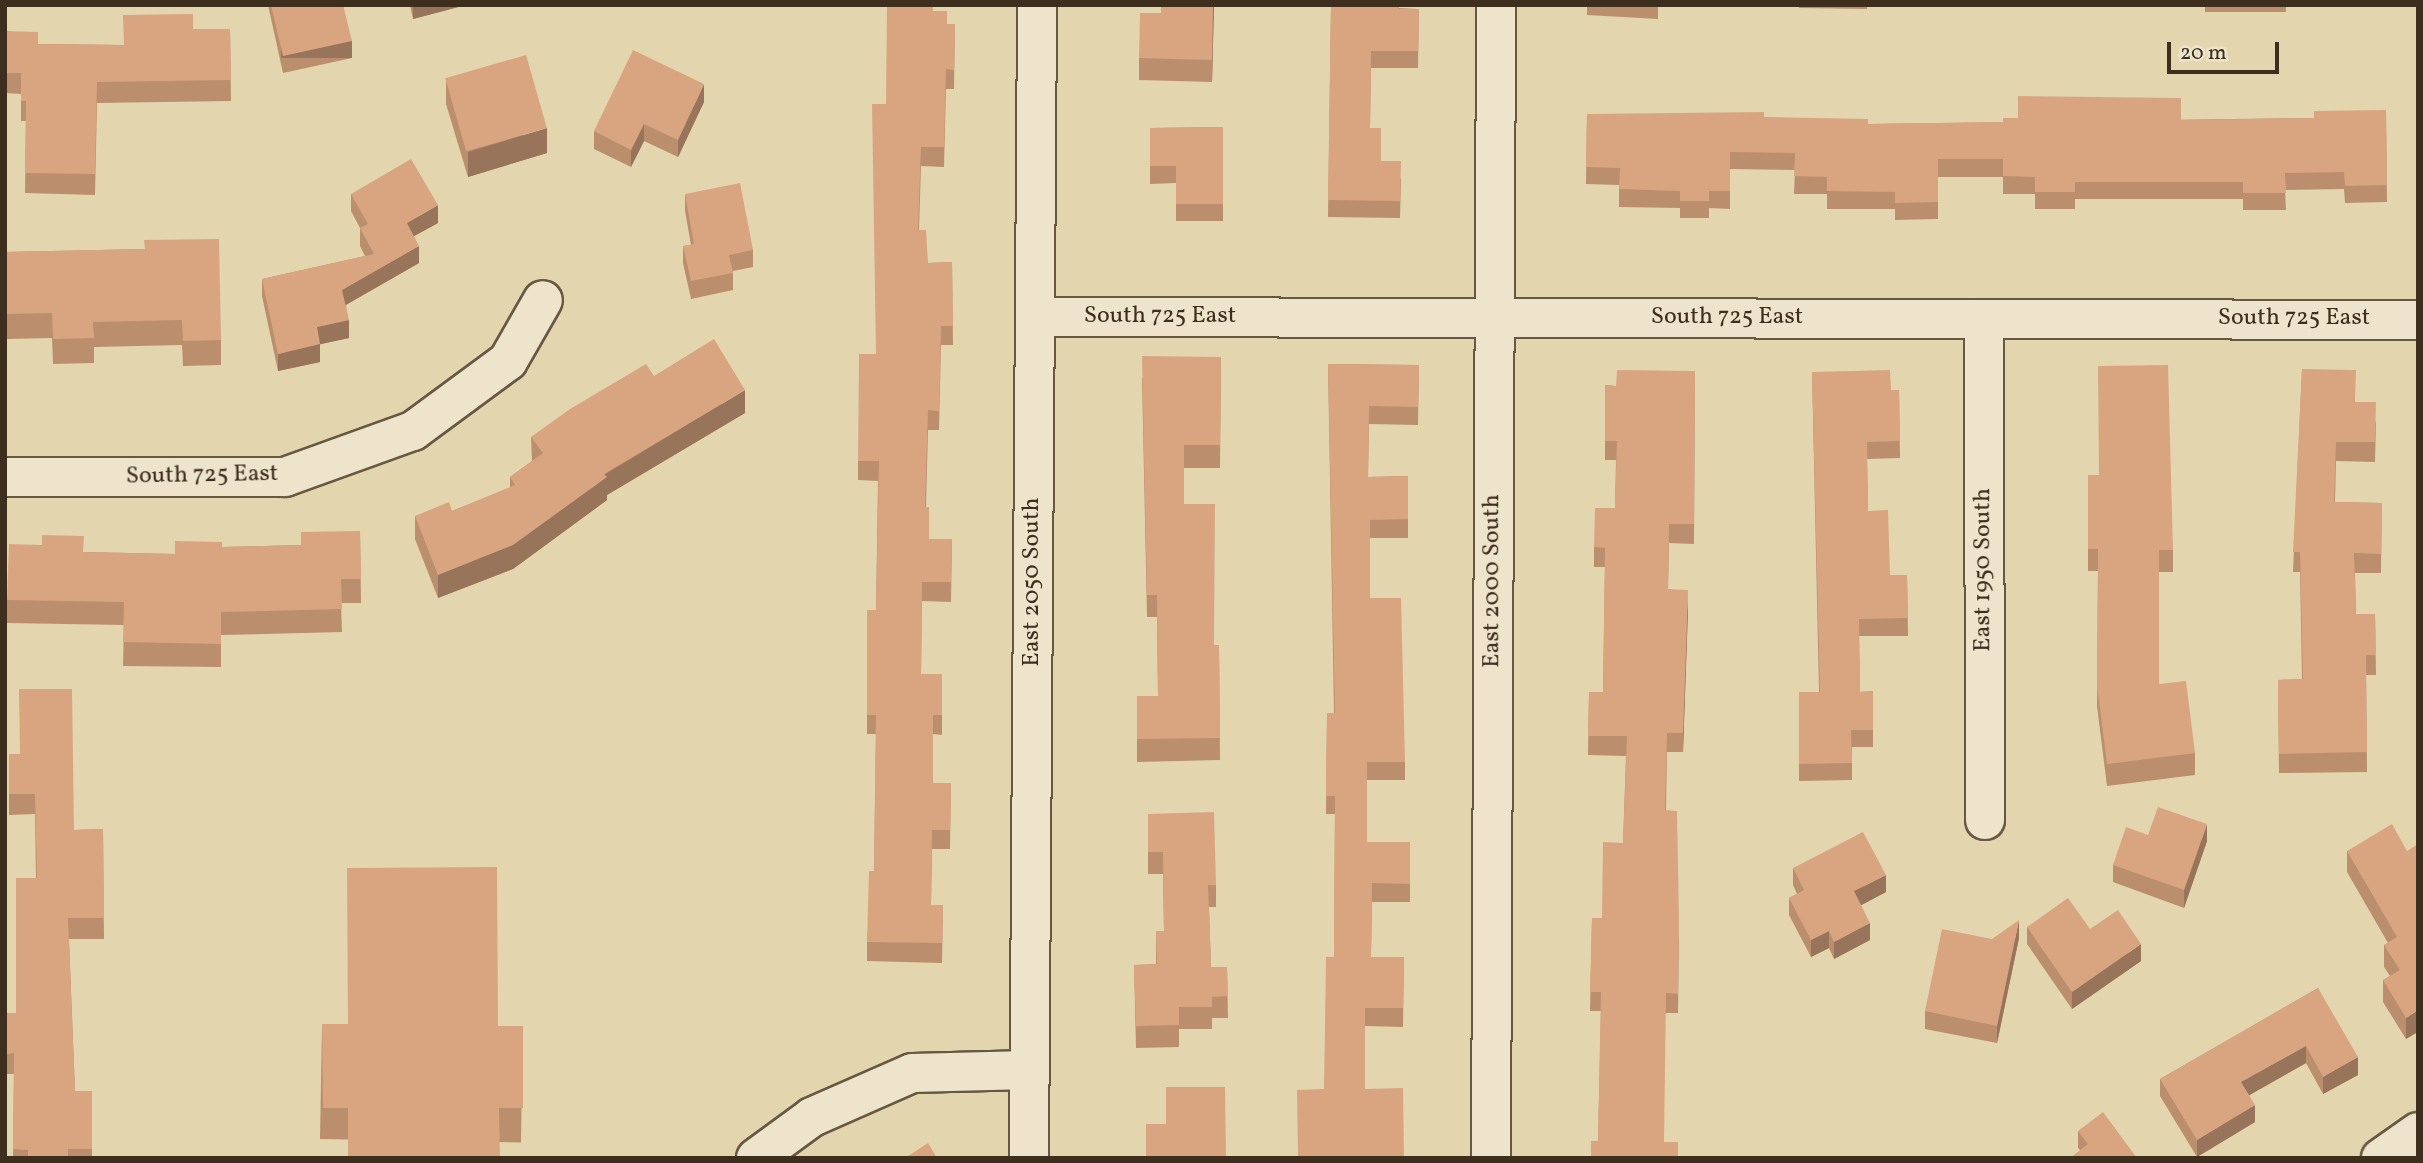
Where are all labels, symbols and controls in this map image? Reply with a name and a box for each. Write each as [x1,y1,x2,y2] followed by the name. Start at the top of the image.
[2171,28,2283,72] scale bar
[2180,39,2226,68] text: 20 m
[1084,303,1236,331] street label: South 725 East
[1651,304,1803,332] street label: South 725 East
[2218,305,2370,333] street label: South 725 East
[125,460,279,492] street label: South 725 East
[1970,488,1998,652] street label: East 1950 South
[1479,494,1507,668] street label: East 2000 South
[1019,497,1047,667] street label: East 2050 South

